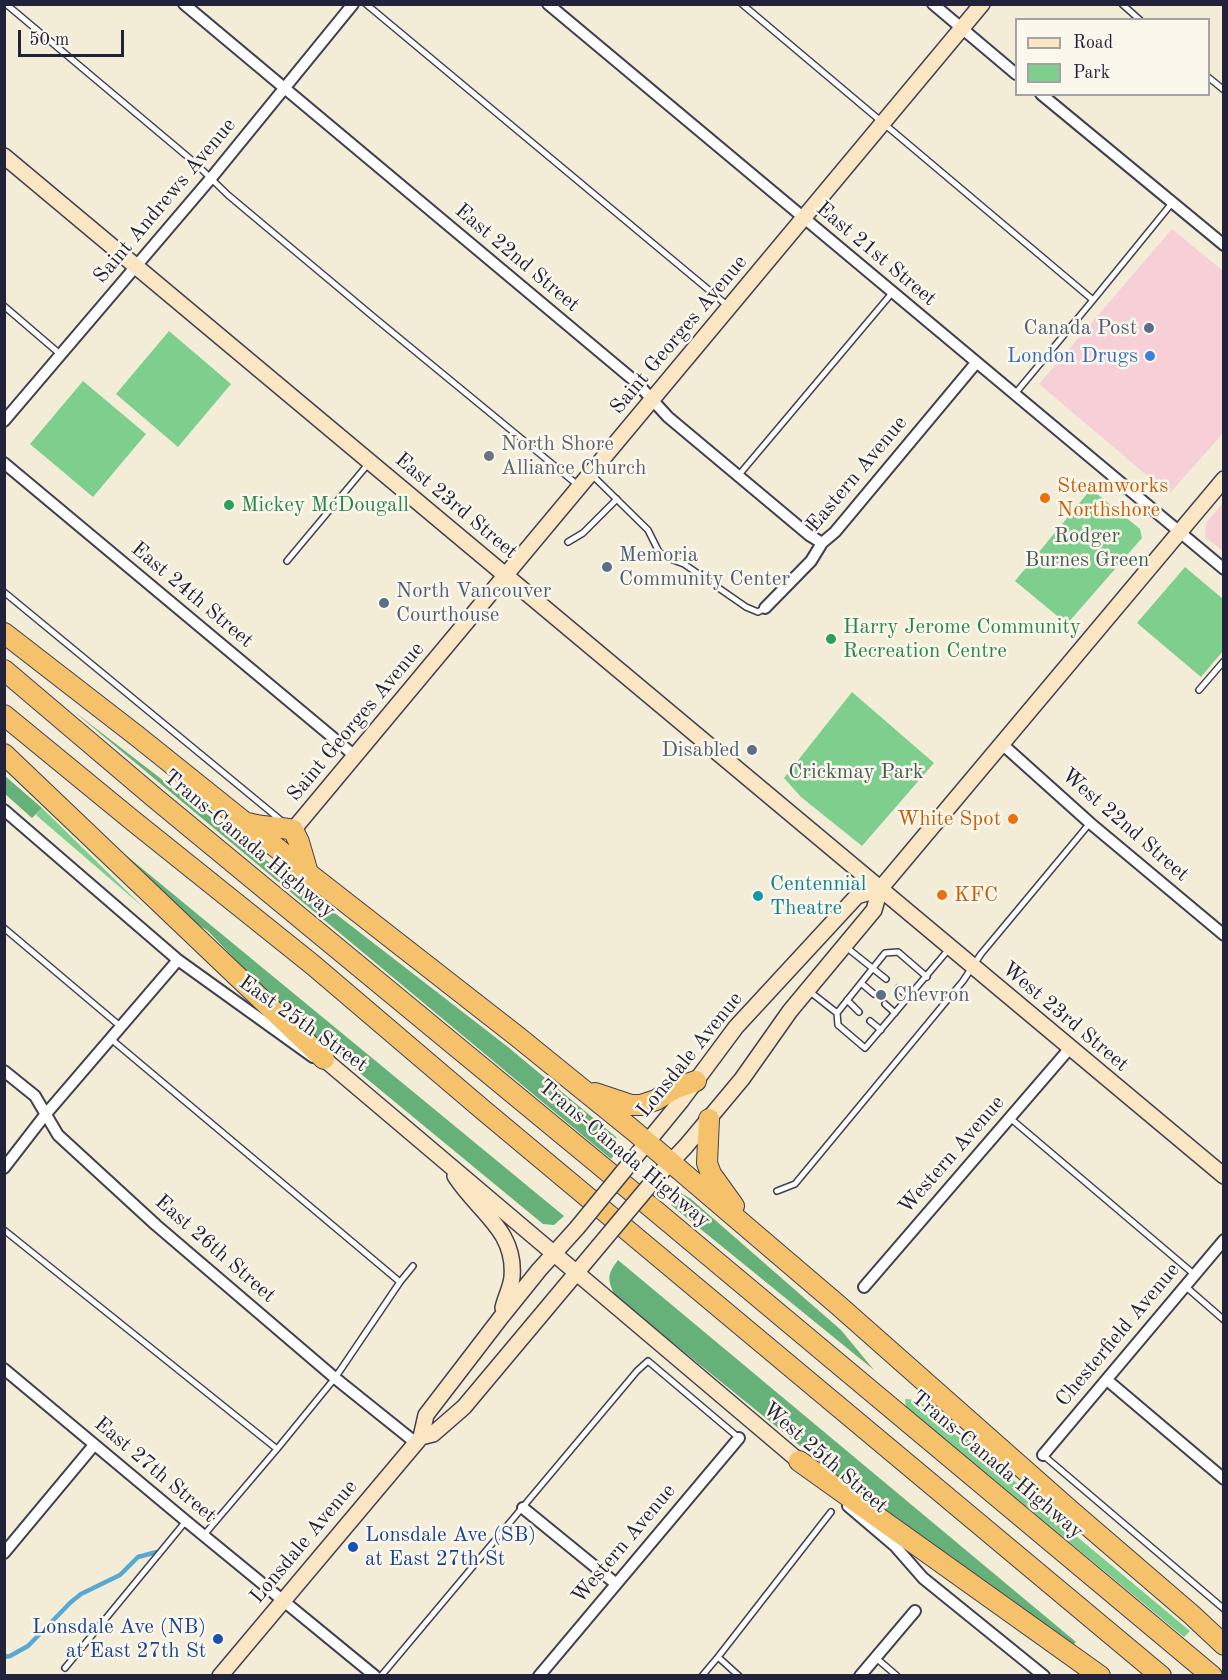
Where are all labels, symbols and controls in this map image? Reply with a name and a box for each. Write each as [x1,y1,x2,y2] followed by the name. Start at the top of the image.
[21,18,128,56] scale bar
[1015,18,1210,96] legend
[29,31,69,49] text: 50 m
[1073,34,1113,52] text: Road
[1073,64,1110,82] text: Park
[88,113,242,289] street label: Saint Andrews Avenue
[811,196,941,312] street label: East 21st Street
[449,198,585,318] street label: East 22nd Street
[605,250,753,420] street label: Saint Georges Avenue
[1024,315,1137,341] place label: Canada Post
[1142,321,1156,335] marker: Canada Post
[1007,343,1138,369] place label: London Drugs
[1143,349,1157,363] marker: London Drugs
[801,411,913,537] street label: Eastern Avenue
[501,431,646,481] place label: North Shore Alliance Church
[389,447,523,565] street label: East 23rd Street
[482,449,496,463] marker: North Shore Alliance Church
[1057,473,1168,523] place label: Steamworks Northshore
[1038,491,1052,505] marker: Steamworks Northshore
[241,492,409,518] place label: Mickey McDougall
[222,498,236,512] marker: Mickey McDougall
[1025,523,1149,573] park label: Rodger Burnes Green
[126,537,258,653] street label: East 24th Street
[619,542,790,592] place label: Memoria Community Center
[600,560,614,574] marker: Memoria Community Center
[396,578,551,628] place label: North Vancouver Courthouse
[377,596,391,610] marker: North Vancouver Courthouse
[843,614,1081,664] place label: Harry Jerome Community Recreation Centre
[824,632,838,646] marker: Harry Jerome Community Recreation Centre
[282,637,430,807] street label: Saint Georges Avenue
[661,737,740,763] place label: Disabled
[745,743,759,757] marker: Disabled
[788,759,924,785] park label: Crickmay Park
[1056,763,1194,887] street label: West 22nd Street
[158,764,340,924] street label: Trans-Canada Highway
[897,806,1001,832] place label: White Spot
[1006,812,1020,826] marker: White Spot
[770,871,866,921] place label: Centennial Theatre
[954,882,998,908] place label: KFC
[935,888,949,902] marker: KFC
[751,889,765,903] marker: Centennial Theatre
[996,957,1134,1077] street label: West 23rd Street
[234,970,372,1078] street label: East 25th Street
[893,982,970,1008] place label: Chevron
[632,987,748,1123] street label: Lonsdale Avenue
[874,988,888,1002] marker: Chevron
[533,1074,715,1234] street label: Trans-Canada Highway
[894,1091,1010,1219] street label: Western Avenue
[149,1190,281,1308] street label: East 26th Street
[1051,1258,1185,1412] street label: Chesterfield Avenue
[906,1385,1088,1545] street label: Trans-Canada Highway
[757,1397,893,1519] street label: West 25th Street
[89,1412,221,1528] street label: East 27th Street
[245,1475,363,1609] street label: Lonsdale Avenue
[567,1479,681,1609] street label: Western Avenue
[365,1522,536,1572] place label: Lonsdale Ave (SB) at East 27th St
[346,1540,360,1554] marker: Lonsdale Ave (SB) at East 27th St
[32,1614,206,1664] place label: Lonsdale Ave (NB) at East 27th St
[211,1632,225,1646] marker: Lonsdale Ave (NB) at East 27th St

